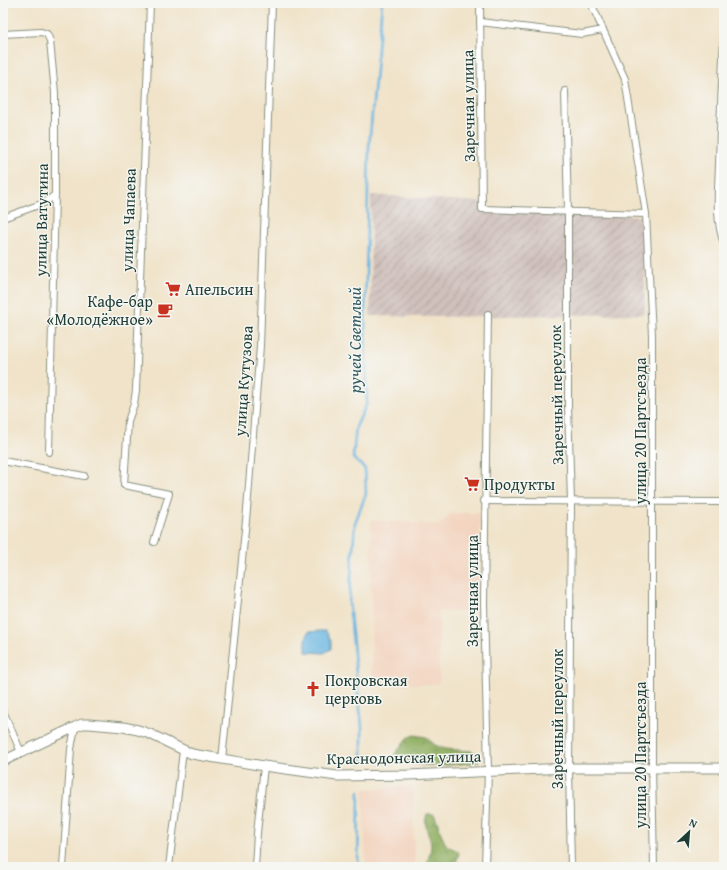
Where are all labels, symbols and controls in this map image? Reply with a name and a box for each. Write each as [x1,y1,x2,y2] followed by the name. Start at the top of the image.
[455,49,481,162] street label: Заречная улица
[28,163,54,278] street label: улица Ватутина
[114,167,142,273] street label: улица Чапаева
[185,277,253,301] place label: Апельсин
[164,280,182,298] supermarket icon: Апельсин
[342,287,367,394] water label: ручей Светлый
[47,289,153,331] place label: Кафе-бар «Молодёжное»
[156,301,174,319] cafe icon: Кафе-бар «Молодёжное»
[227,324,259,438] street label: улица Кутузова
[543,324,569,465] street label: Заречный переулок
[628,357,652,506] street label: улица 20 Партсъезда
[484,472,555,496] place label: Продукты
[463,475,481,493] supermarket icon: Продукты
[460,534,484,647] street label: Заречная улица
[545,648,569,789] street label: Заречный переулок
[325,668,408,710] place label: Покровская церковь
[304,680,322,698] church icon: Покровская церковь
[628,681,652,830] street label: улица 20 Партсъезда
[326,744,482,770] street label: Краснодонская улица
[669,812,709,852] north arrow
[687,814,701,832] text: N

